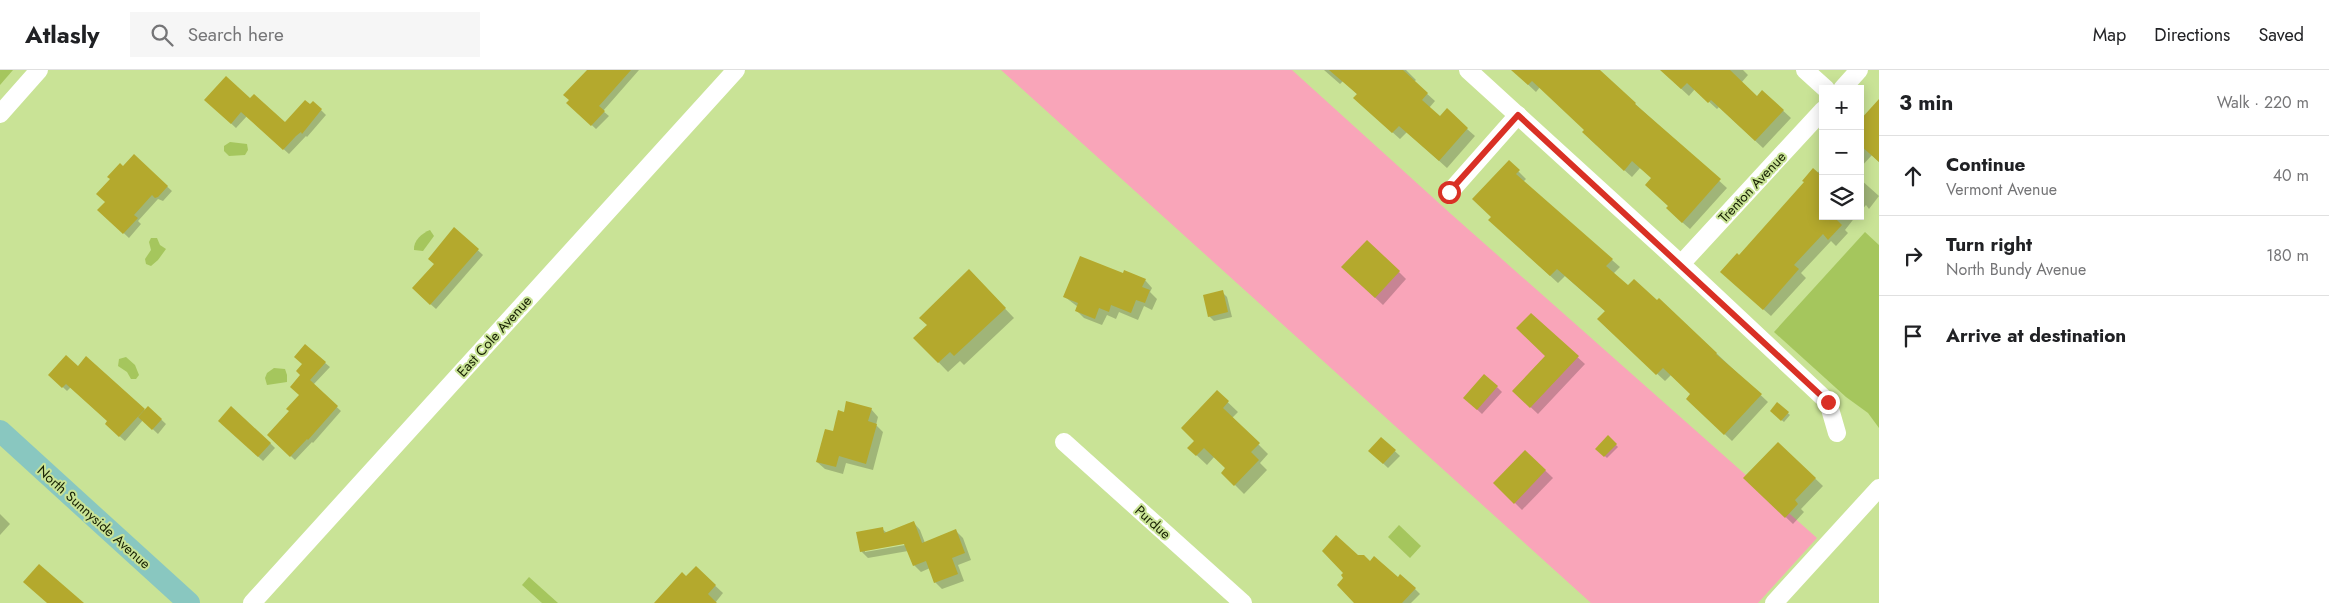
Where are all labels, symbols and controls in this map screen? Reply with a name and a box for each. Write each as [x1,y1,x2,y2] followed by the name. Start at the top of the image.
[130,12,480,57] search box
[25,17,100,52] text: Atlasly
[148,21,176,49] icon: search
[188,21,284,48] text: Search here
[2093,22,2126,48] text: Map
[2154,22,2230,48] text: Directions
[2258,22,2304,48] text: Saved
[1819,85,1864,220] map controls
[1819,85,1864,130] button: +
[1899,88,1953,118] text: 3 min
[2217,91,2309,114] text: Walk · 220 m
[1819,130,1864,175] button: −
[1714,147,1790,227] street label: Trenton Avenue
[1946,151,2025,178] text: Continue
[1899,162,1927,190] icon: ahead
[2273,164,2309,187] text: 40 m
[1819,175,1864,220] button: layers
[1946,178,2057,201] text: Vermont Avenue
[1438,181,1461,204] route start
[1946,231,2032,258] text: Turn right
[1899,242,1927,270] icon: right
[2266,244,2309,267] text: 180 m
[1946,258,2086,281] text: North Bundy Avenue
[452,291,536,381] street label: East Cole Avenue
[1899,322,1927,350] icon: arrive
[1946,322,2126,349] text: Arrive at destination
[1817,391,1840,414] route end
[33,461,155,573] street label: North Sunnyside Avenue
[1131,500,1175,544] street label: Purdue

